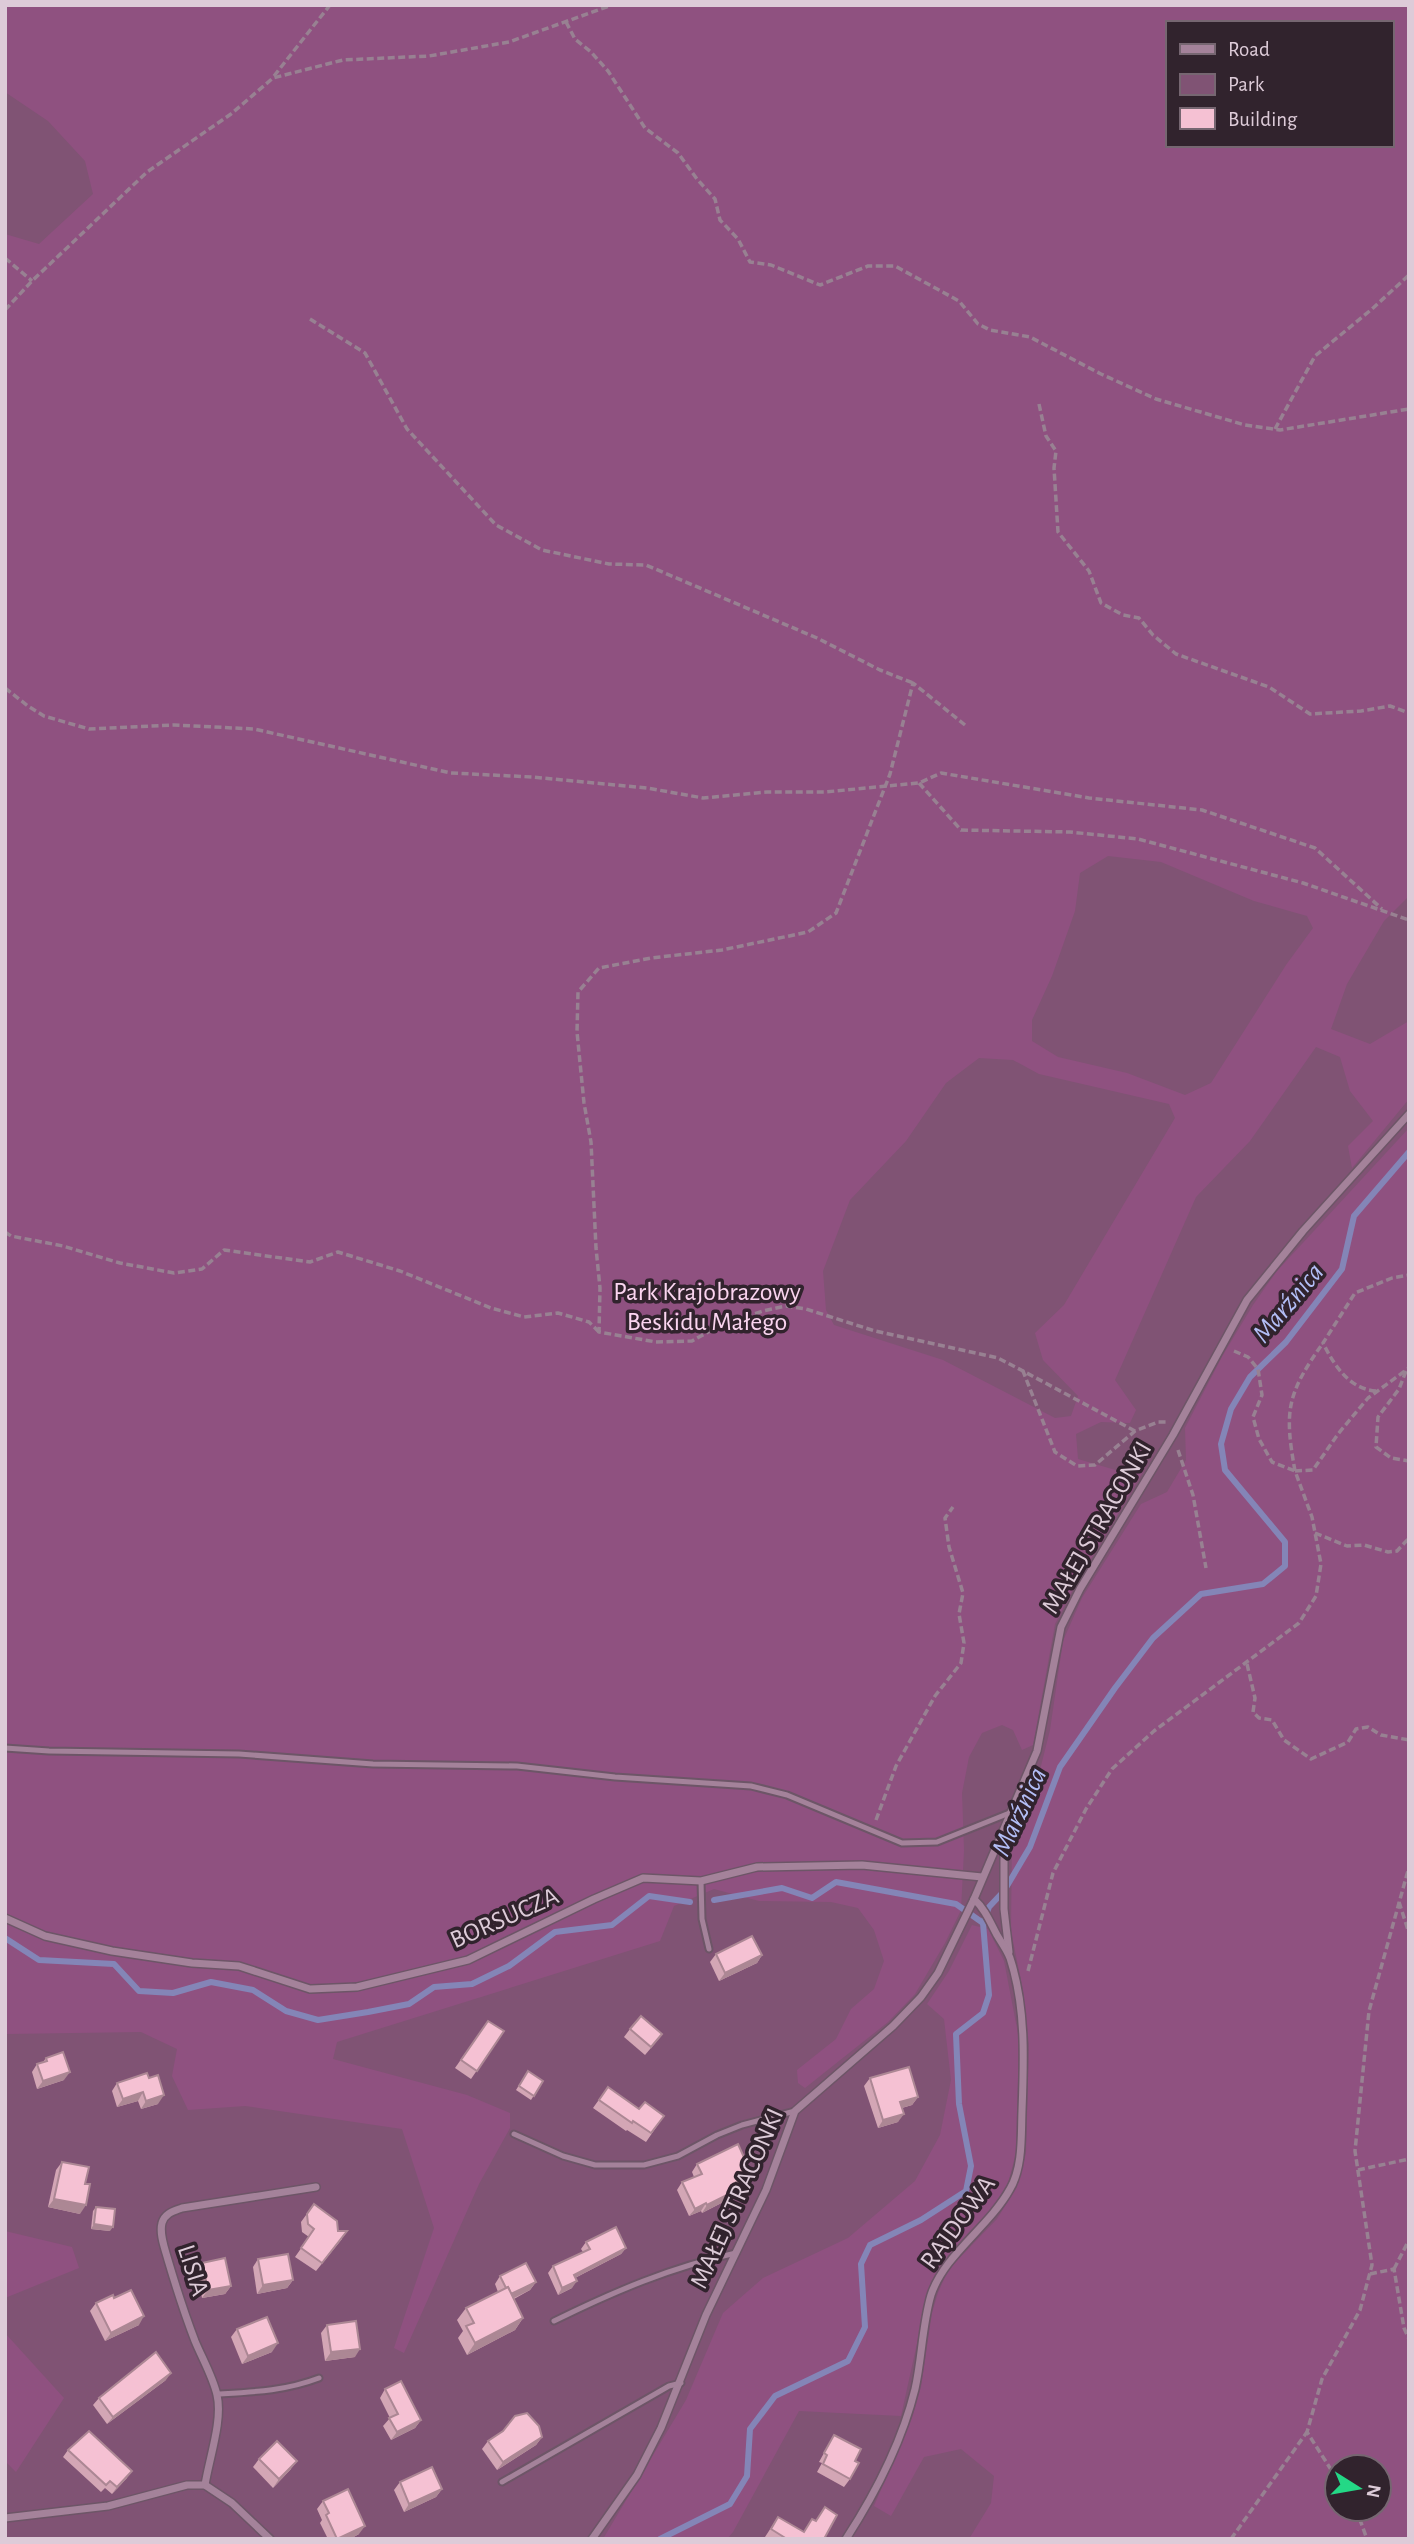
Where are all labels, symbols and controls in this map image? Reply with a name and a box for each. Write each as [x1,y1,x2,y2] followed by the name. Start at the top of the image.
[1166,21,1393,147] legend
[1228,39,1270,60] text: Road
[1228,74,1265,95] text: Park
[1228,109,1298,130] text: Building
[1248,1258,1330,1348] water label: Marźnica
[613,1279,801,1335] park label: Park Krajobrazowy Beskidu Małego
[1037,1437,1157,1618] street label: MAŁEJ STRACONKI
[987,1763,1052,1860] water label: Marźnica
[446,1883,563,1953] street label: BORSUCZA
[686,2104,788,2292] street label: MAŁEJ STRACONKI
[916,2171,1000,2274] street label: RAJDOWA
[173,2242,213,2299] street label: LISIA
[1323,2453,1393,2523] north arrow
[1363,2483,1384,2499] text: N

